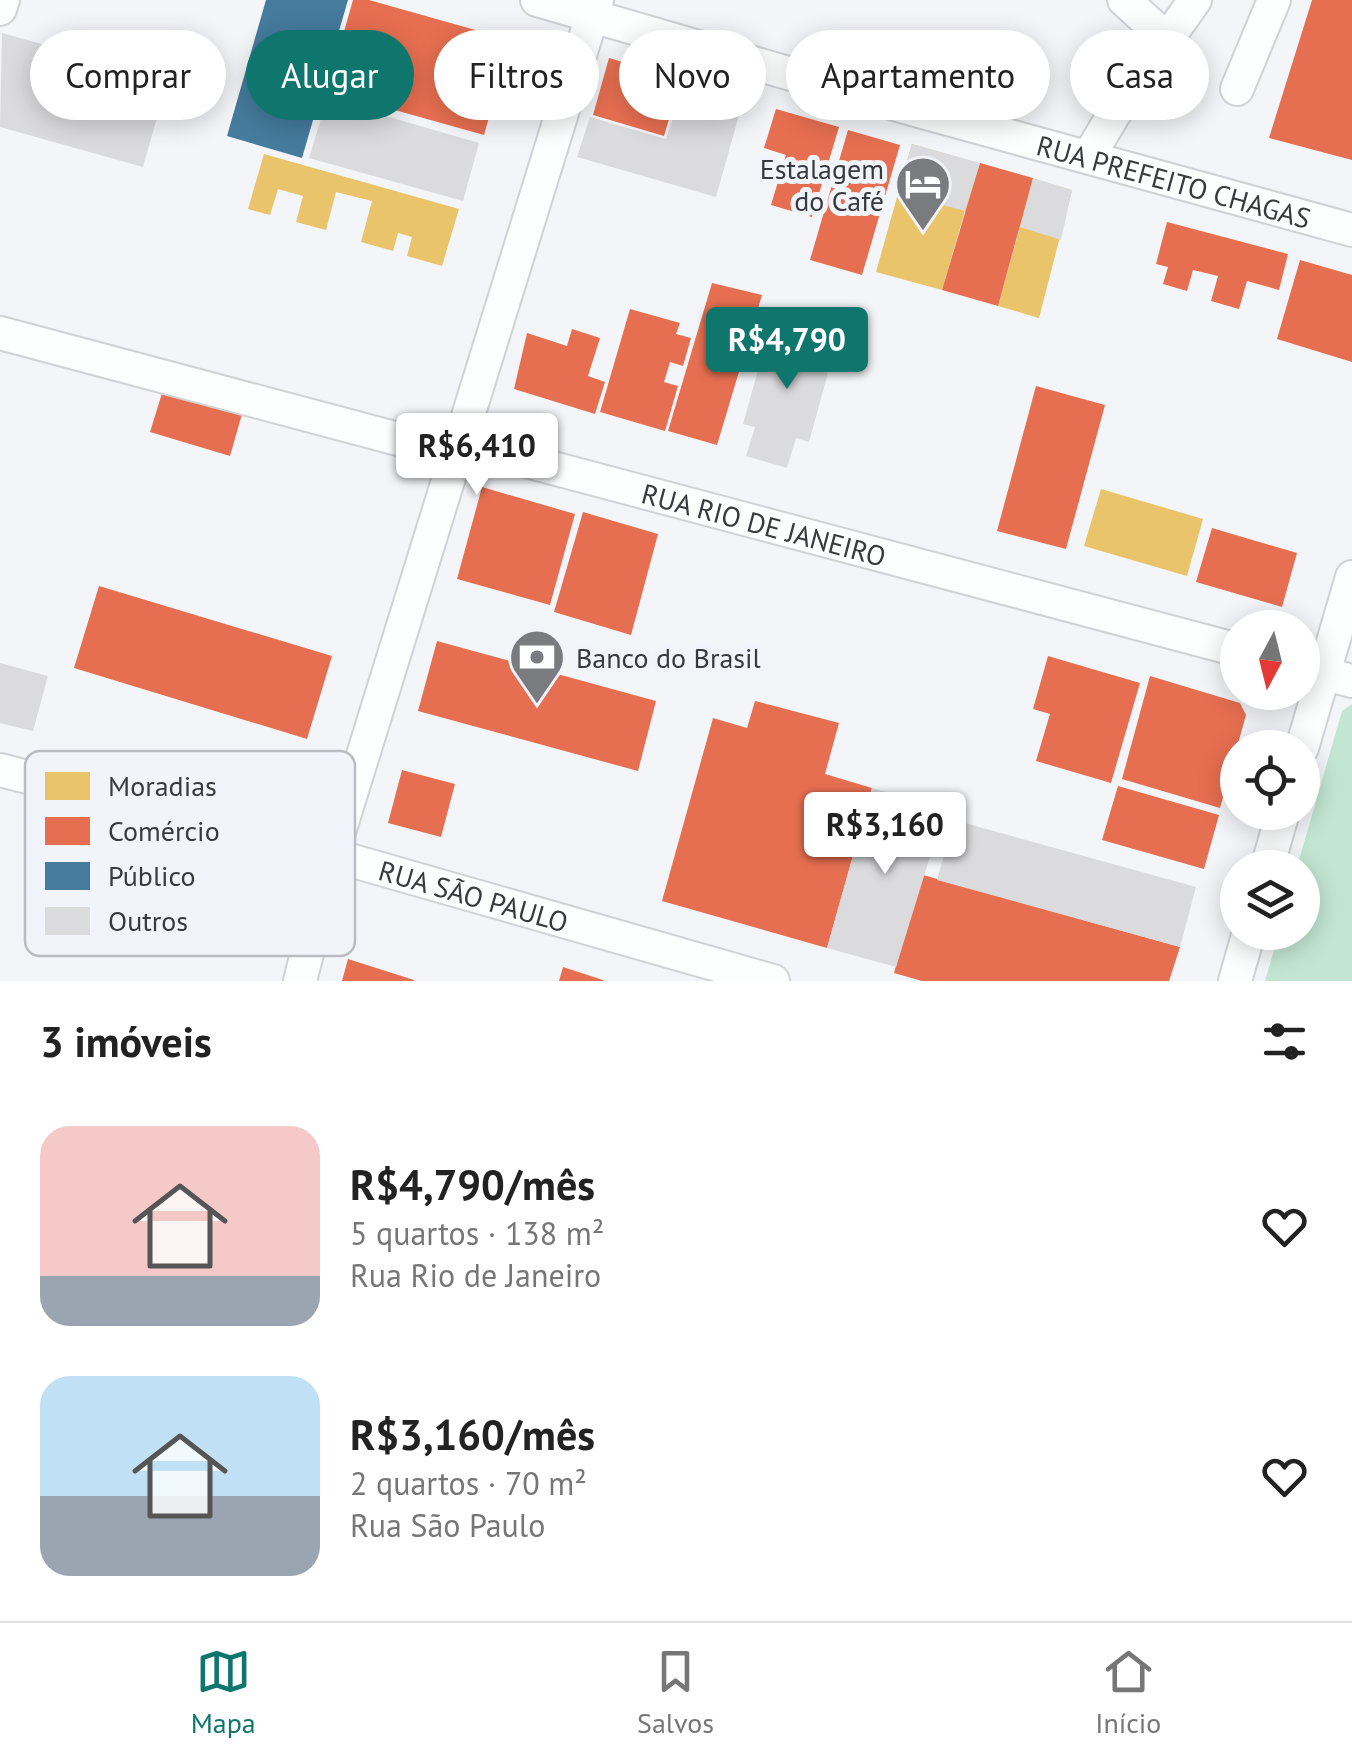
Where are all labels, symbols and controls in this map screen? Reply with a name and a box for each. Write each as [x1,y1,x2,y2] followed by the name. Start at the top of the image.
[30,30,226,120] chip: Comprar
[246,30,414,120] chip: Alugar
[434,30,599,120] chip: Filtros
[619,30,766,120] chip: Novo
[786,30,1050,120] chip: Apartamento
[1070,30,1209,120] chip: Casa
[1033,126,1315,236] street label: RUA PREFEITO CHAGAS
[760,150,884,219] place label: Estalagem do Café
[893,154,953,233] hotel icon: Estalagem do Café
[695,307,879,392] pin: R$4,790
[728,318,846,360] text: R$4,790
[385,413,569,498] pin: R$6,410
[418,424,536,466] text: R$6,410
[638,474,890,574] street label: RUA RIO DE JANEIRO
[1220,610,1320,710] north arrow
[1220,610,1320,950] map controls
[507,627,567,706] bank icon: Banco do Brasil
[576,639,761,676] place label: Banco do Brasil
[1220,730,1320,830] button: locate
[25,751,355,956] legend
[108,767,217,804] text: Moradias
[793,792,977,877] pin: R$3,160
[826,803,944,845] text: R$3,160
[108,812,220,849] text: Comércio
[1220,850,1320,950] button: layers
[375,851,573,940] street label: RUA SÃO PAULO
[108,857,196,894] text: Público
[108,902,188,939] text: Outros
[40,1014,212,1069] text: 3 imóveis
[1257,1014,1312,1069] icon: filters
[350,1157,595,1212] text: R$4,790/mês
[120,1166,240,1286] icon: home
[1257,1199,1312,1254] icon: heart
[350,1212,604,1254] text: 5 quartos · 138 m²
[350,1254,601,1296] text: Rua Rio de Janeiro
[350,1407,595,1462] text: R$3,160/mês
[120,1416,240,1536] icon: home
[1257,1449,1312,1504] icon: heart
[350,1462,587,1504] text: 2 quartos · 70 m²
[350,1504,545,1546] text: Rua São Paulo
[191,1644,256,1741] tab: Mapa
[637,1644,714,1741] tab: Salvos
[1095,1644,1161,1741] tab: Início

